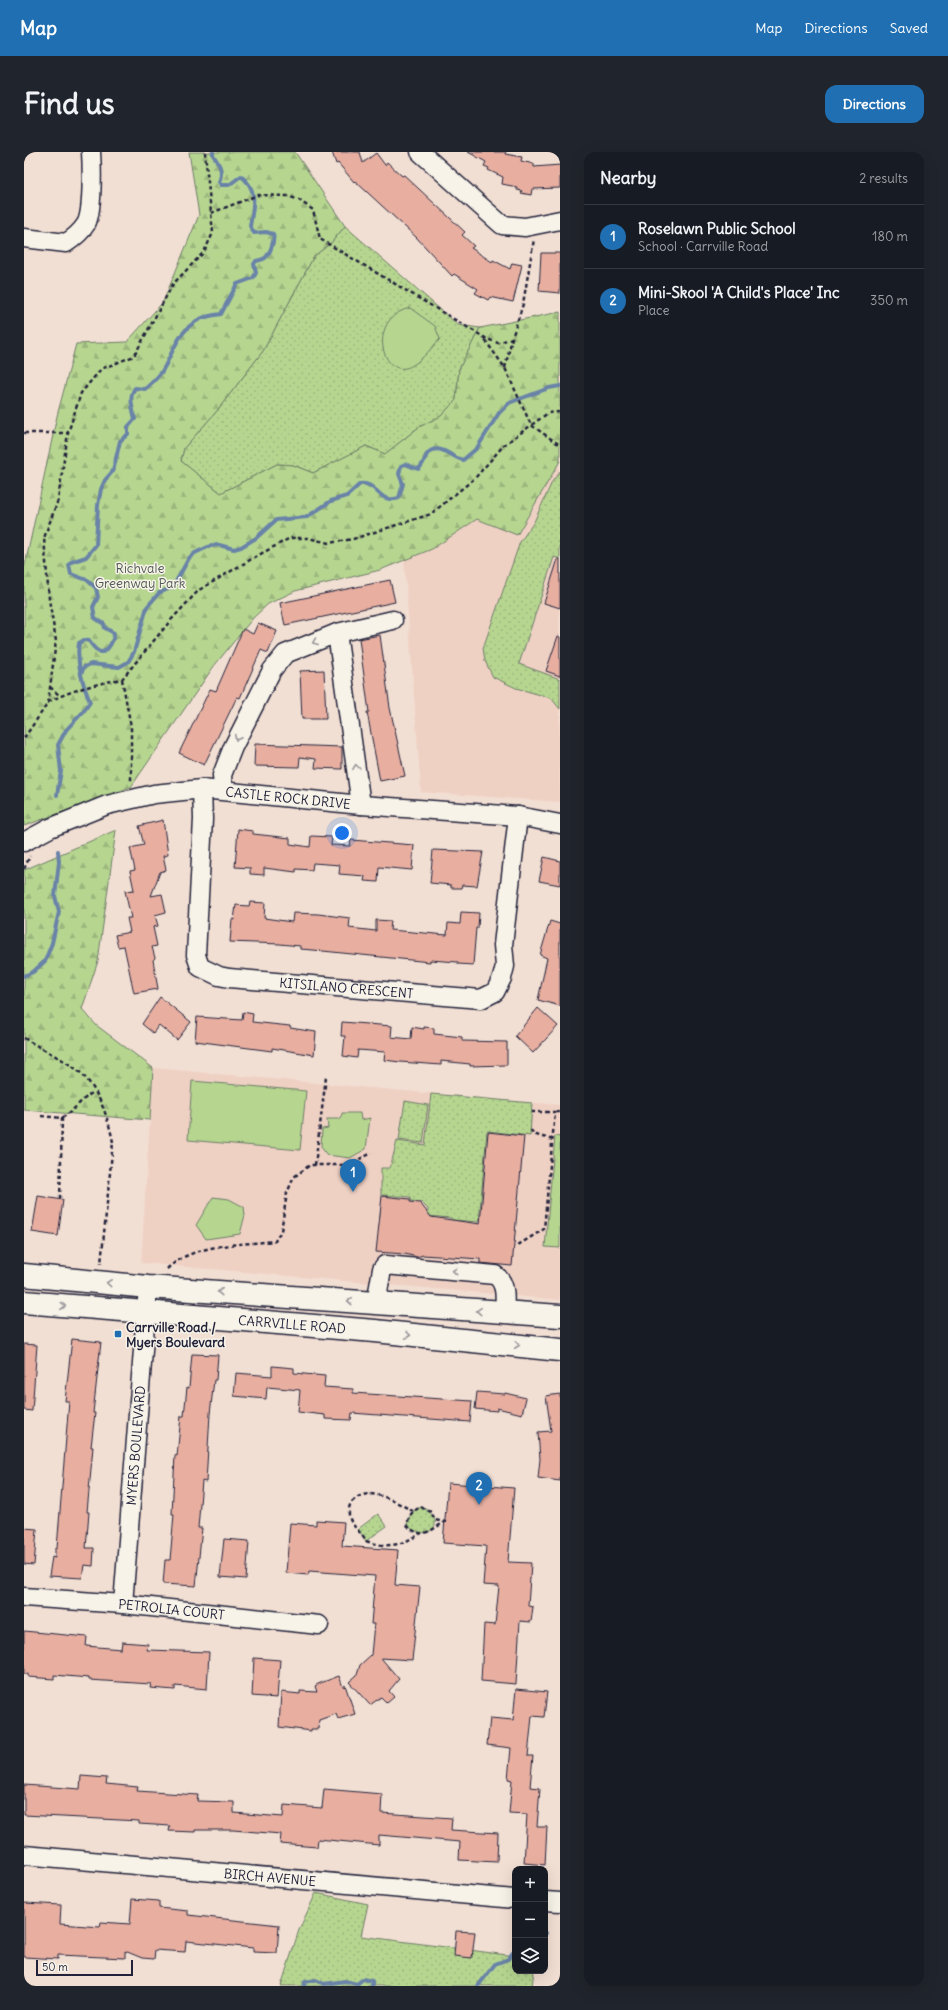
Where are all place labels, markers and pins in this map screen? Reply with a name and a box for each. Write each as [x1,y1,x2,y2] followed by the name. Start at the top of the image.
[340,1159,366,1192] pin: 1
[126,1319,225,1351] place label: Carrville Road / Myers Boulevard
[113,1329,123,1339] marker: Carrville Road / Myers Boulevard
[466,1472,492,1505] pin: 2

